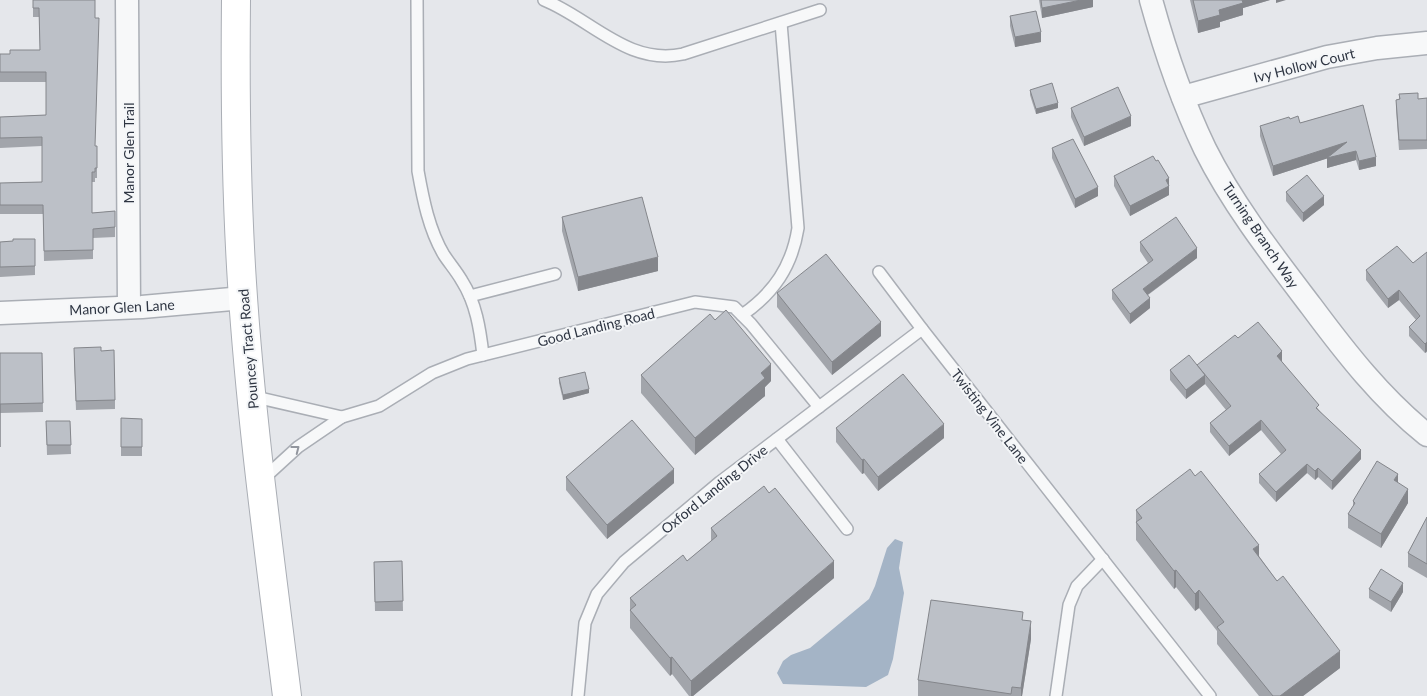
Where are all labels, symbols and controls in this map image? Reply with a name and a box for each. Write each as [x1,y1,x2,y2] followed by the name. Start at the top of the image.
[1252,44,1356,86] street label: Ivy Hollow Court
[120,102,137,204] street label: Manor Glen Trail
[1219,179,1303,292] street label: Turning Branch Way
[234,288,262,410] street label: Pouncey Tract Road
[69,296,175,318] street label: Manor Glen Lane
[536,304,656,350] street label: Good Landing Road
[948,365,1032,467] street label: Twisting Vine Lane
[657,441,771,537] street label: Oxford Landing Drive
[291,445,300,454] one-way arrow

